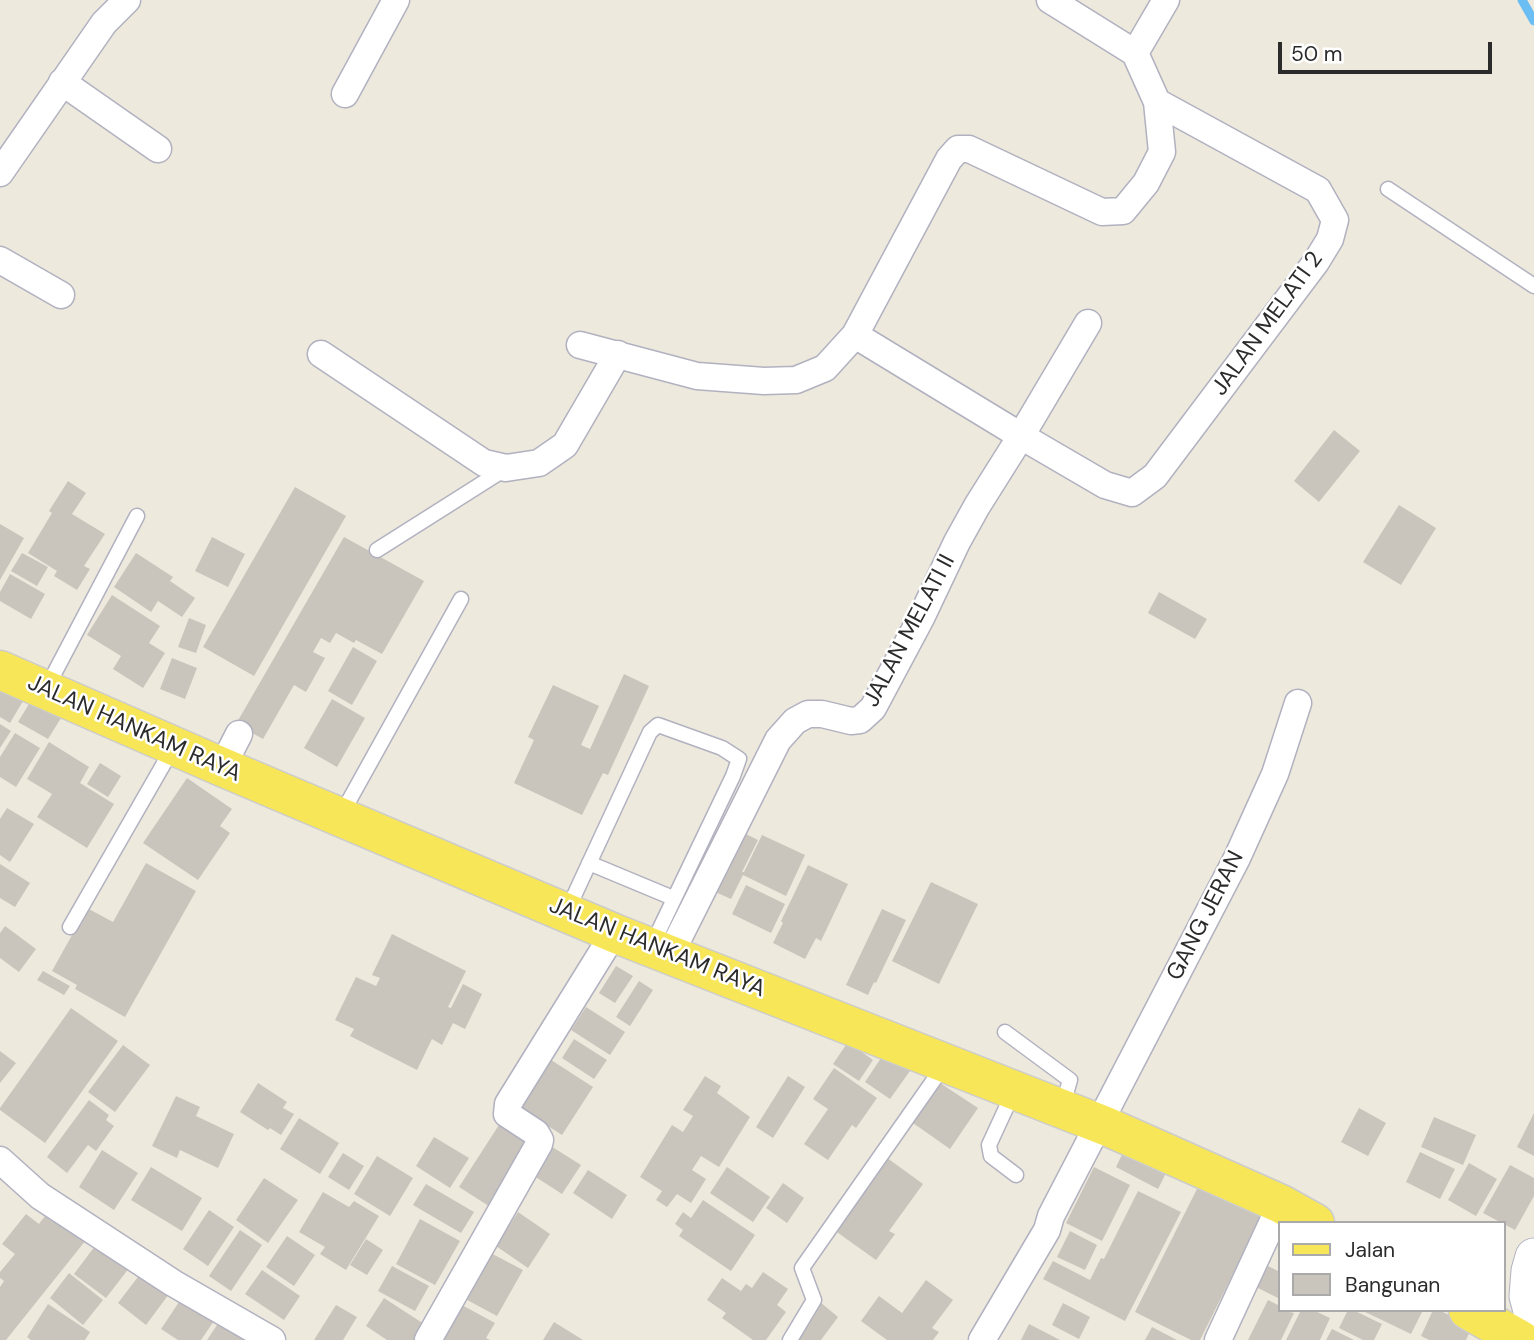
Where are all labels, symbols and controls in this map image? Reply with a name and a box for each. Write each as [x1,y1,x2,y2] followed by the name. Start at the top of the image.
[1282,28,1496,72] scale bar
[1291,40,1342,68] text: 50 m
[1207,247,1329,401] street label: JALAN MELATI 2
[858,550,962,712] street label: JALAN MELATI II
[23,669,245,789] street label: JALAN HANKAM RAYA
[1162,847,1250,985] street label: GANG JERAN
[545,892,769,1004] street label: JALAN HANKAM RAYA
[1278,1221,1506,1312] legend
[1345,1236,1395,1264] text: Jalan
[1345,1271,1440,1299] text: Bangunan

